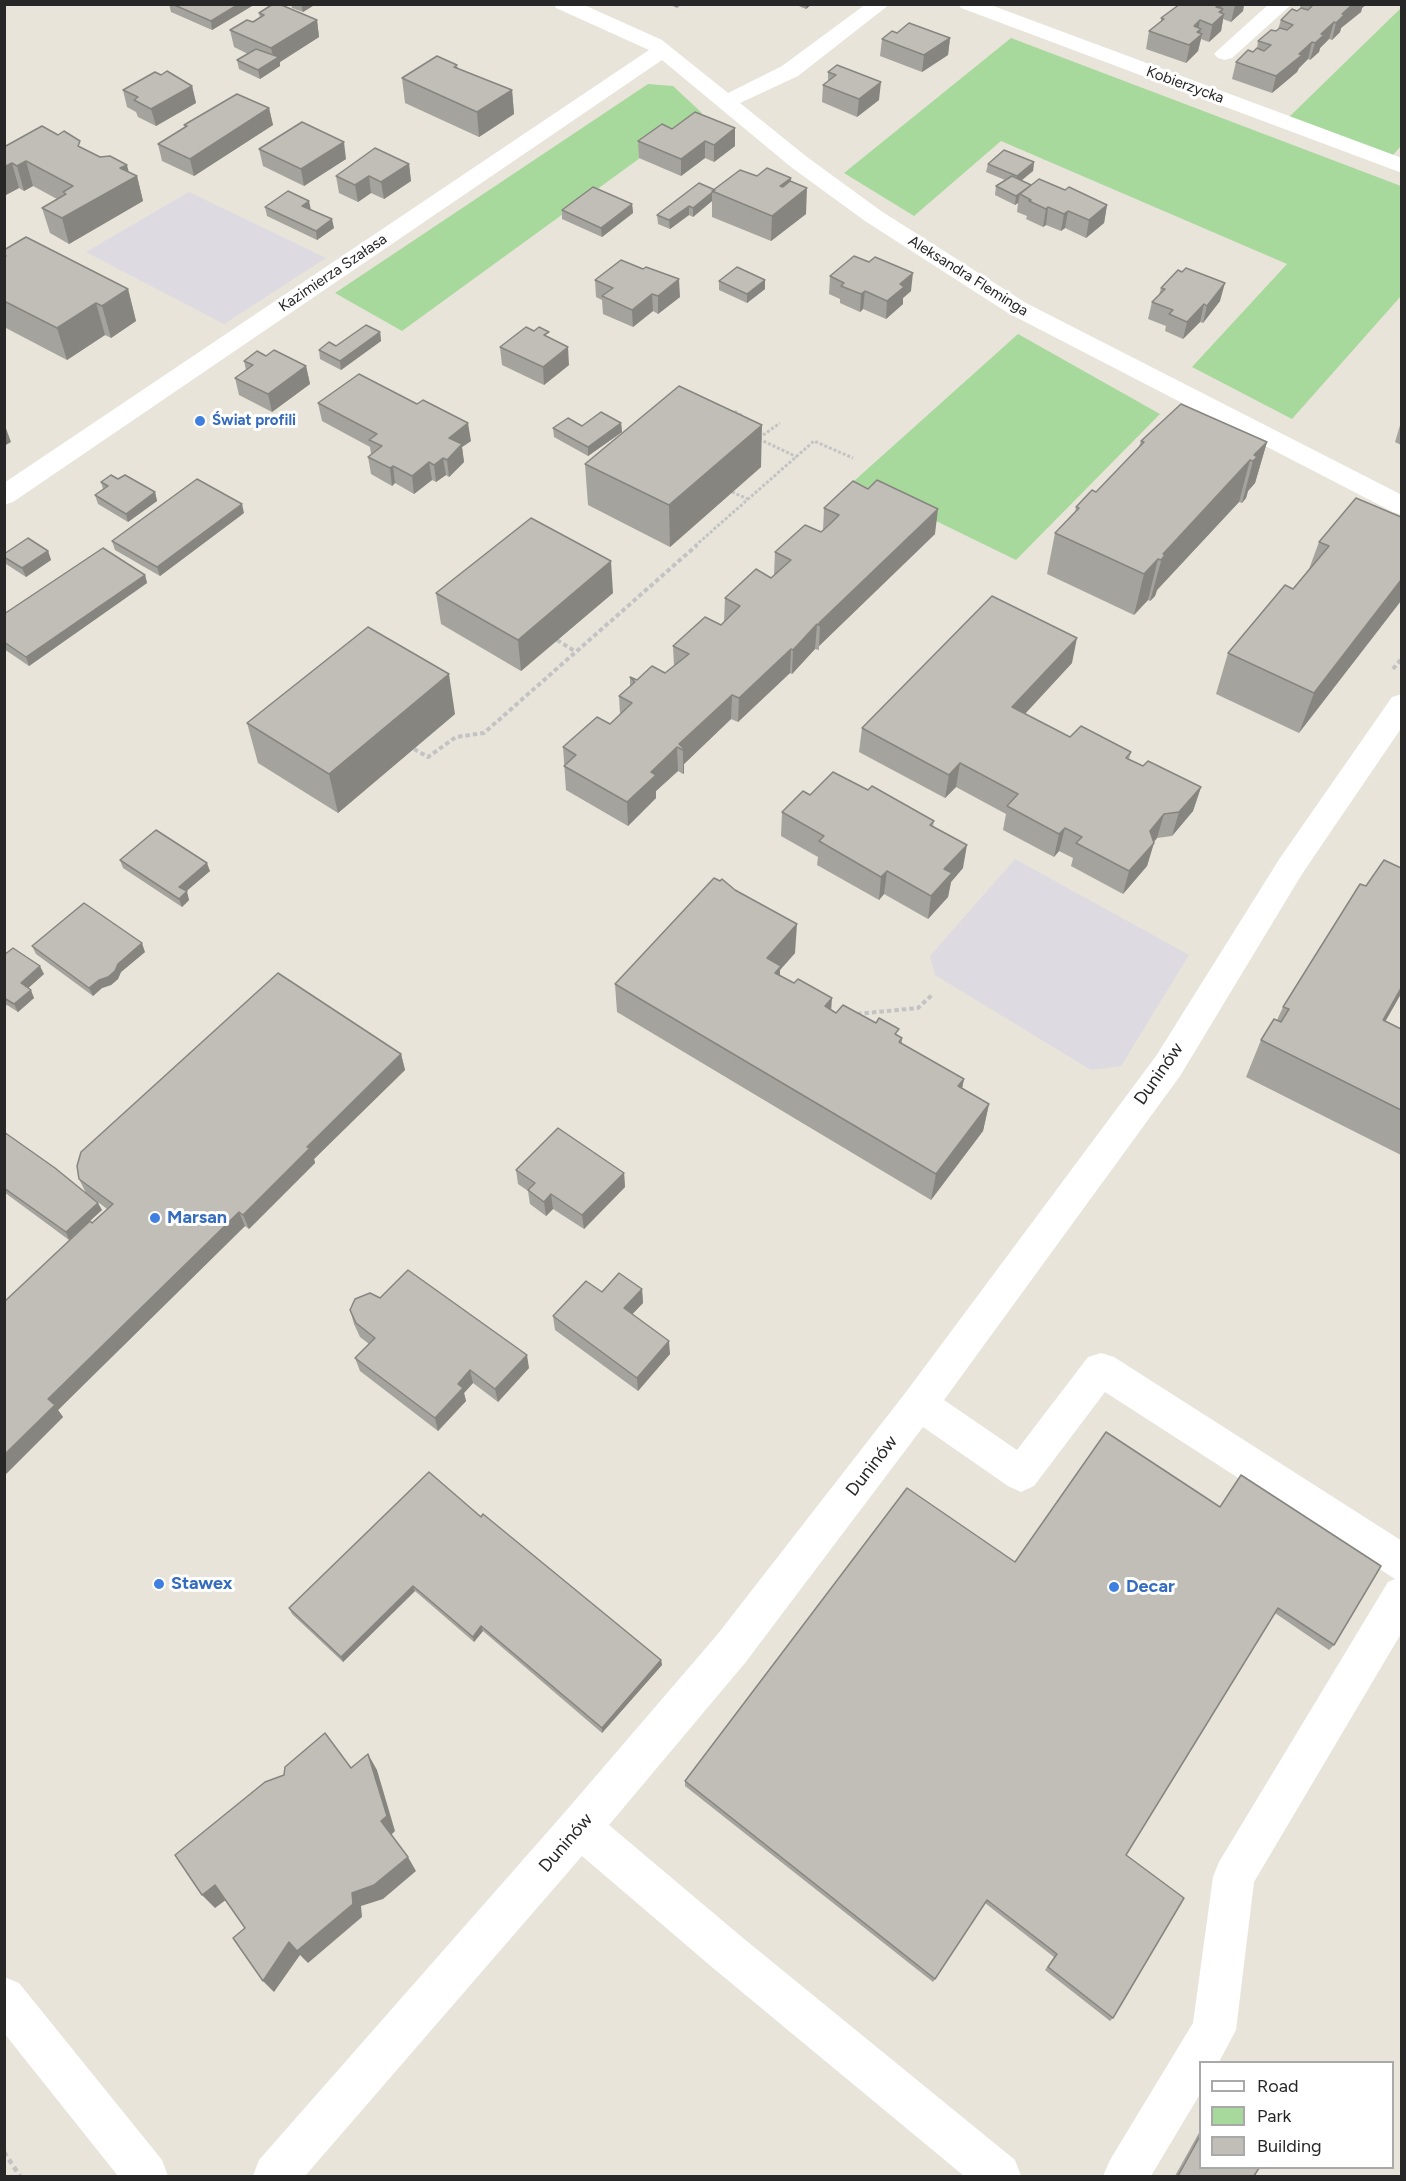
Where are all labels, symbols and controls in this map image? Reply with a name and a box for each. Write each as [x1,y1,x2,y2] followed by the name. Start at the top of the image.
[1144,63,1226,107] street label: Kobierzycka
[276,230,390,316] street label: Kazimierza Szałasa
[905,232,1031,320] street label: Aleksandra Fleminga
[212,412,296,430] place label: Świat profili
[193,414,207,428] marker: Świat profili
[1130,1039,1188,1109] street label: Duninów
[167,1207,227,1229] place label: Marsan
[148,1211,162,1225] marker: Marsan
[842,1431,902,1501] street label: Duninów
[171,1573,232,1595] place label: Stawex
[1126,1576,1175,1598] place label: Decar
[152,1577,166,1591] marker: Stawex
[1107,1580,1121,1594] marker: Decar
[535,1809,597,1877] street label: Duninów
[1199,2061,1394,2169] legend
[1257,2075,1298,2097] text: Road
[1257,2105,1291,2127] text: Park
[1257,2135,1322,2157] text: Building

